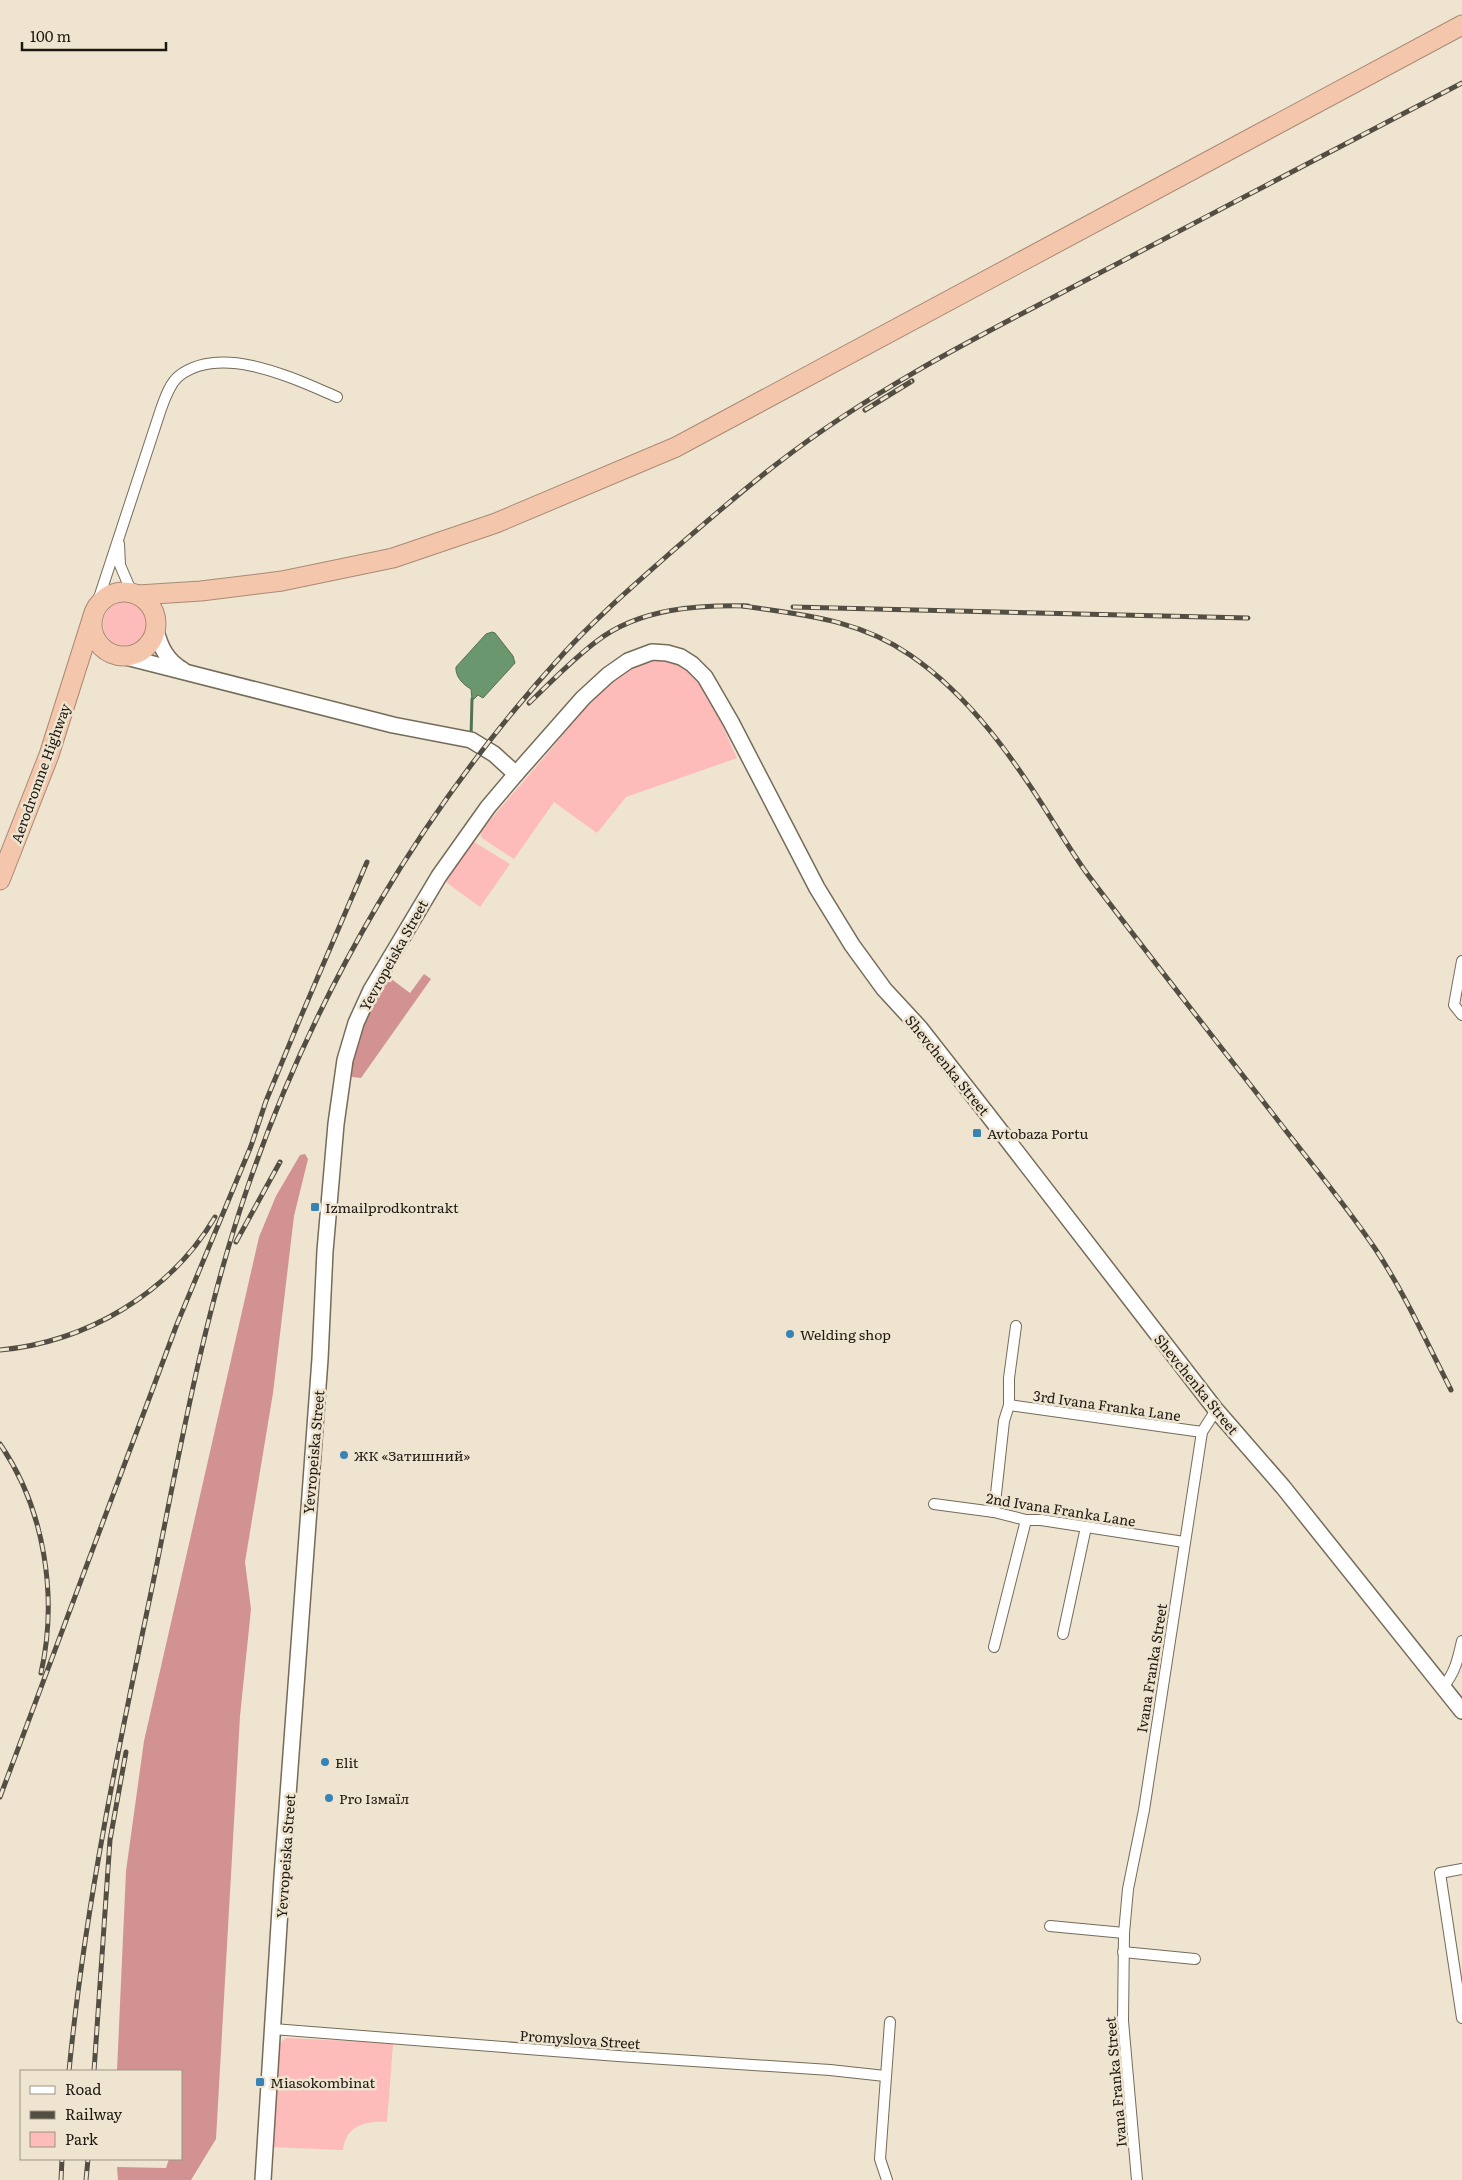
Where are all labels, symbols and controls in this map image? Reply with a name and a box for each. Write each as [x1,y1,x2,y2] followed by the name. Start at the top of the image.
[22,20,166,52] scale bar
[30,24,71,47] text: 100 m
[5,699,75,846] street label: Aerodromne Highway
[354,895,432,1014] street label: Yevropeiska Street
[901,1011,995,1120] street label: Shevchenka Street
[987,1123,1089,1143] place label: Avtobaza Portu
[971,1127,983,1139] marker: Avtobaza Portu
[325,1197,459,1217] place label: Izmailprodkontrakt
[309,1201,321,1213] marker: Izmailprodkontrakt
[800,1324,891,1344] place label: Welding shop
[784,1328,796,1340] marker: Welding shop
[1150,1330,1244,1439] street label: Shevchenka Street
[1032,1385,1182,1425] street label: 3rd Ivana Franka Lane
[298,1389,328,1515] street label: Yevropeiska Street
[354,1445,471,1465] place label: ЖК «Затишний»
[338,1449,350,1461] marker: ЖК «Затишний»
[985,1487,1137,1531] street label: 2nd Ivana Franka Lane
[1131,1601,1171,1734] street label: Ivana Franka Street
[335,1752,359,1772] place label: Elit
[319,1756,331,1768] marker: Elit
[339,1788,410,1808] place label: Pro Ізмаїл
[323,1792,335,1804] marker: Pro Ізмаїл
[271,1793,299,1919] street label: Yevropeiska Street
[1099,2016,1131,2148] street label: Ivana Franka Street
[519,2025,641,2053] street label: Promyslova Street
[20,2070,182,2160] legend
[270,2072,375,2092] place label: Miasokombinat
[254,2076,266,2088] marker: Miasokombinat
[65,2077,101,2100] text: Road
[65,2102,123,2125] text: Railway
[65,2127,99,2150] text: Park

